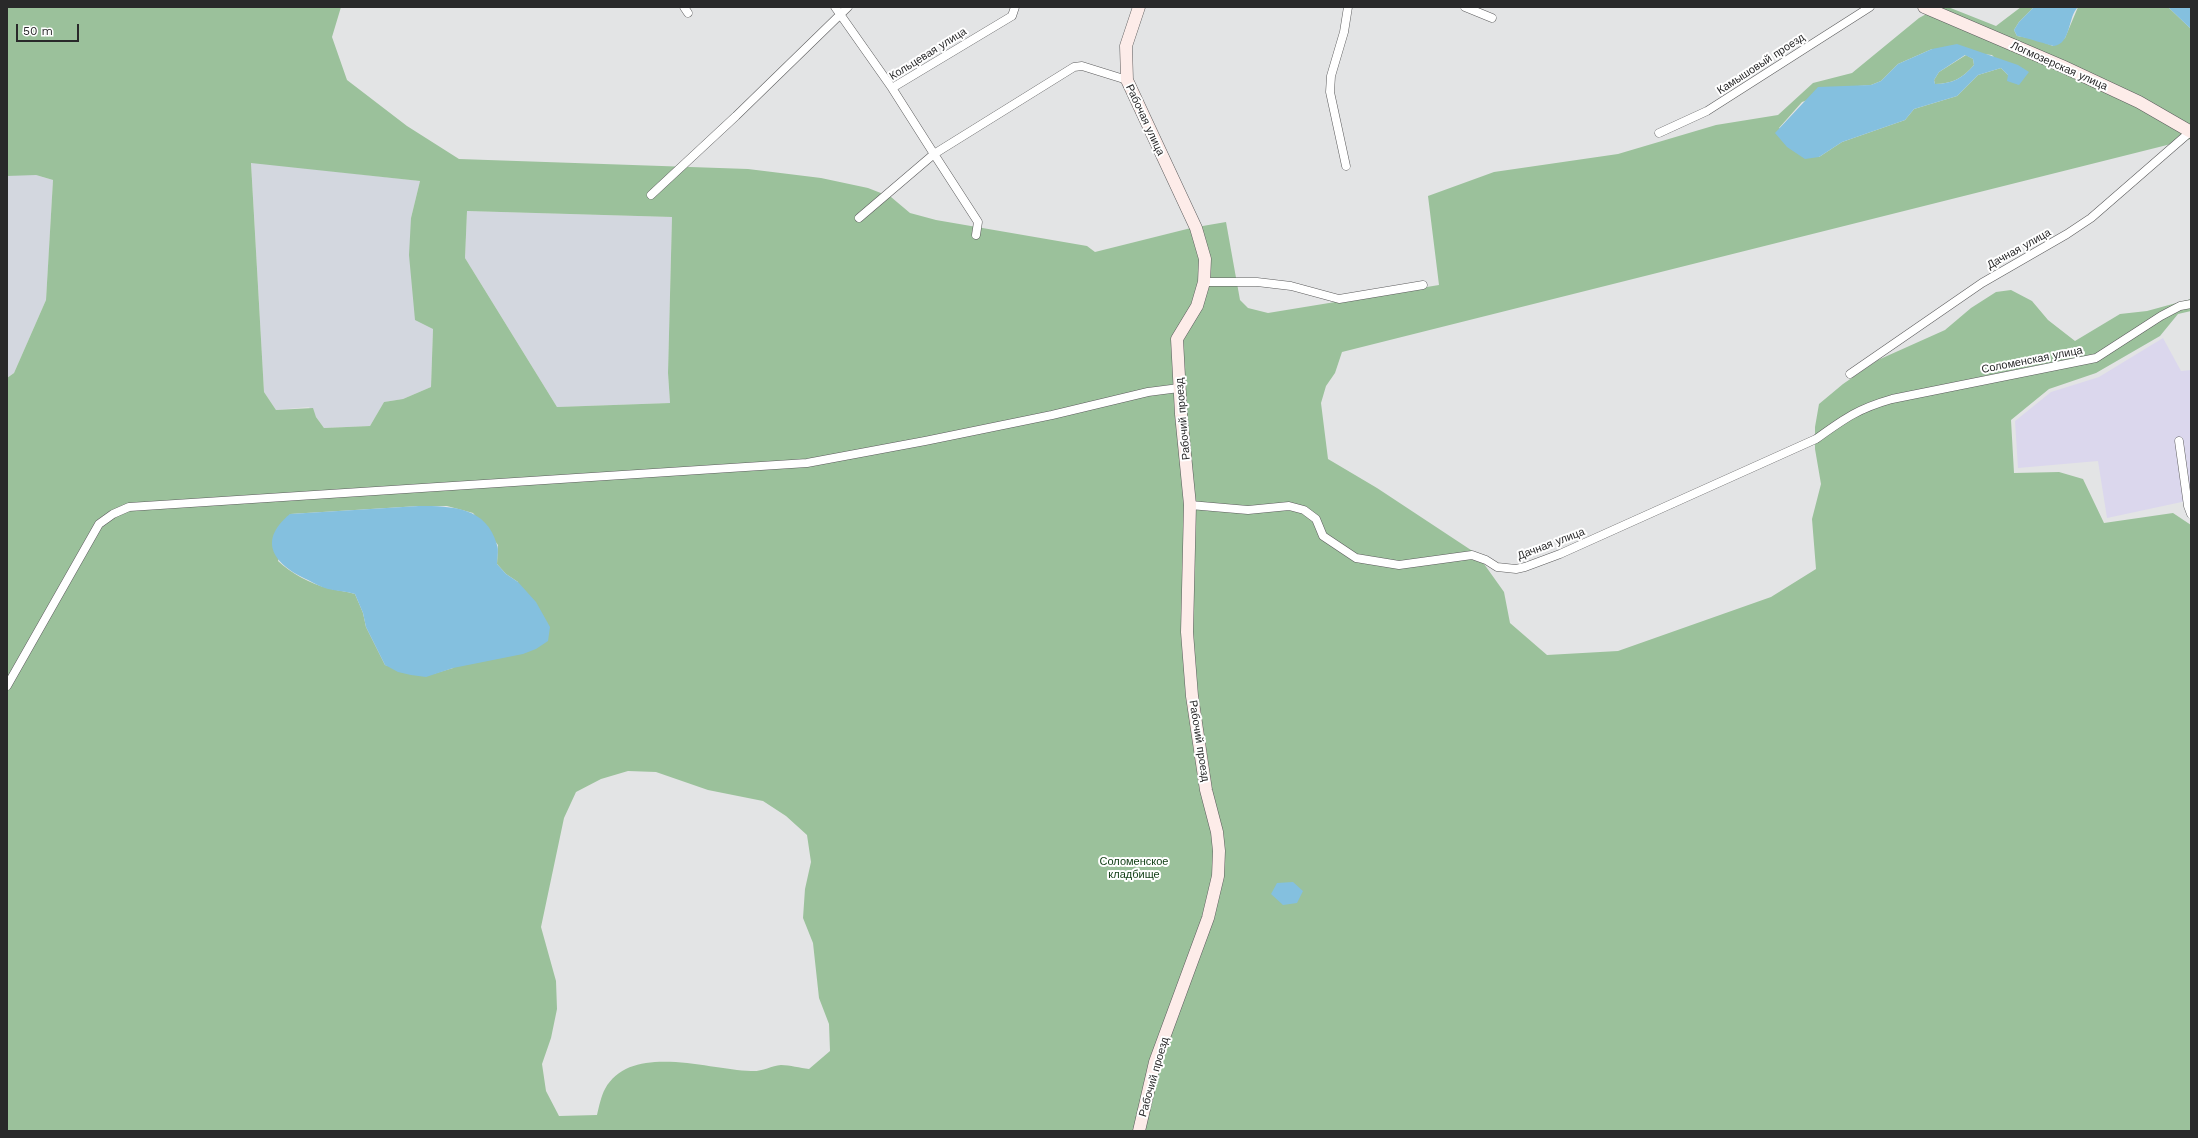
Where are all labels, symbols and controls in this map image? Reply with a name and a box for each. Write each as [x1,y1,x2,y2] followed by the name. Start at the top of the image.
[18,16,81,42] scale bar
[23,24,53,38] text: 50 m
[887,25,969,83] street label: Кольцевая улица
[1715,31,1807,97] street label: Камышовый проезд
[2009,39,2109,93] street label: Логмозерская улица
[1123,82,1167,158] street label: Рабочая улица
[1985,226,2053,272] street label: Дачная улица
[1980,344,2084,376] street label: Соломенская улица
[1173,377,1193,461] street label: Рабочий проезд
[1515,525,1587,563] street label: Дачная улица
[1186,699,1212,783] street label: Рабочий проезд
[1100,855,1168,881] park label: Соломенское кладбище
[1136,1036,1172,1118] street label: Рабочий проезд

